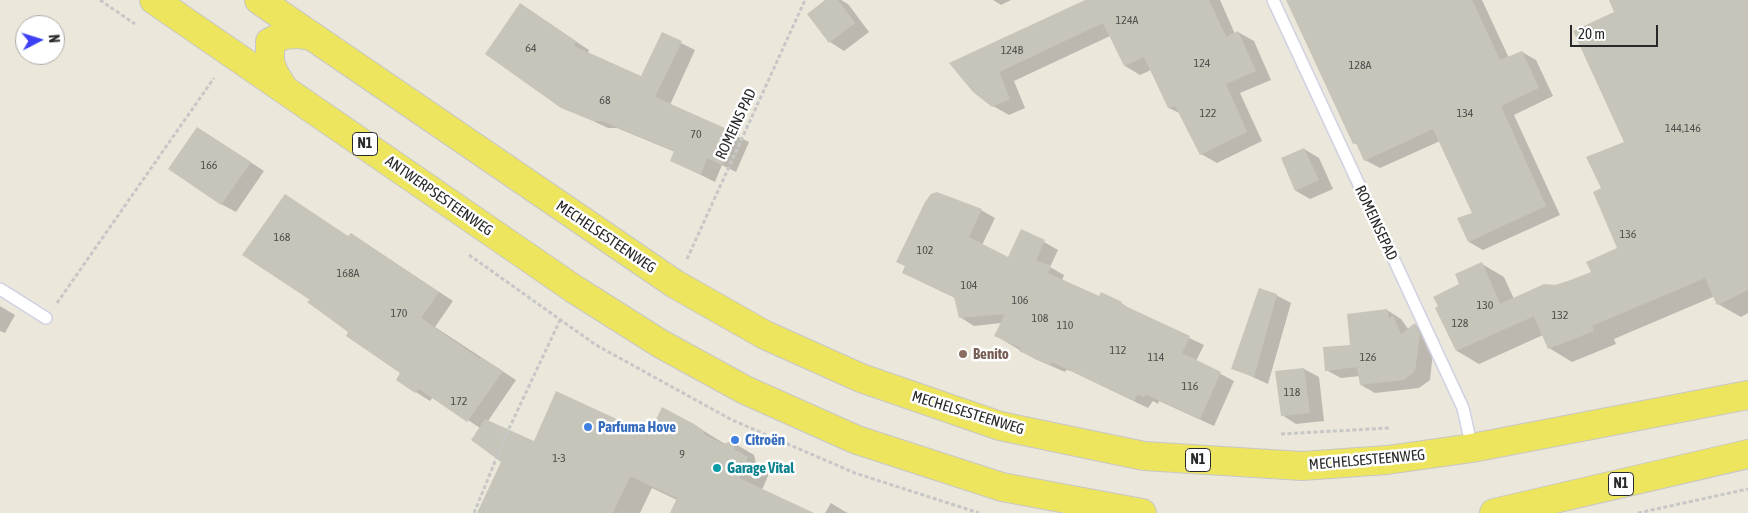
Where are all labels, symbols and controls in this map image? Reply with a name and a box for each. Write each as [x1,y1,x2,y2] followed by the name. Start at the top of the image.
[1116,13,1138,27] house number: 124A
[15,15,65,65] north arrow
[1573,15,1660,47] scale bar
[1578,25,1605,42] text: 20 m
[46,34,62,44] text: N
[525,41,537,55] house number: 64
[1001,43,1023,57] house number: 124B
[1194,56,1210,70] house number: 124
[1349,58,1371,72] house number: 128A
[712,86,760,162] street label: ROMEINS PAD
[599,93,611,107] house number: 68
[1200,106,1216,120] house number: 122
[1457,106,1473,120] house number: 134
[1665,121,1701,135] house number: 144,146
[690,127,702,141] house number: 70
[352,132,378,156] road number: N1
[382,152,496,240] street label: ANTWERPSESTEENWEG
[201,158,217,172] house number: 166
[1351,183,1401,263] street label: ROMEINSEPAD
[553,197,659,277] street label: MECHELSESTEENWEG
[1620,227,1636,241] house number: 136
[274,230,290,244] house number: 168
[917,243,933,257] house number: 102
[337,266,359,280] house number: 168A
[961,278,977,292] house number: 104
[1012,293,1028,307] house number: 106
[1477,298,1493,312] house number: 130
[391,306,407,320] house number: 170
[1552,308,1568,322] house number: 132
[1032,311,1048,325] house number: 108
[1452,316,1468,330] house number: 128
[1057,318,1073,332] house number: 110
[1110,343,1126,357] house number: 112
[973,345,1009,363] place label: Benito
[957,348,969,360] marker: Benito
[1148,350,1164,364] house number: 114
[1360,350,1376,364] house number: 126
[1182,379,1198,393] house number: 116
[1284,385,1300,399] house number: 118
[910,387,1026,439] street label: MECHELSESTEENWEG
[451,394,467,408] house number: 172
[598,418,676,436] place label: Parfuma Hove
[582,421,594,433] marker: Parfuma Hove
[745,431,785,449] place label: Citroën
[729,434,741,446] marker: Citroën
[1308,446,1426,474] street label: MECHELSESTEENWEG
[679,447,685,461] house number: 9
[1186,448,1210,472] road number: N1
[552,451,566,465] house number: 1-3
[727,459,794,477] place label: Garage Vital
[711,462,723,474] marker: Garage Vital
[1608,472,1634,496] road number: N1

